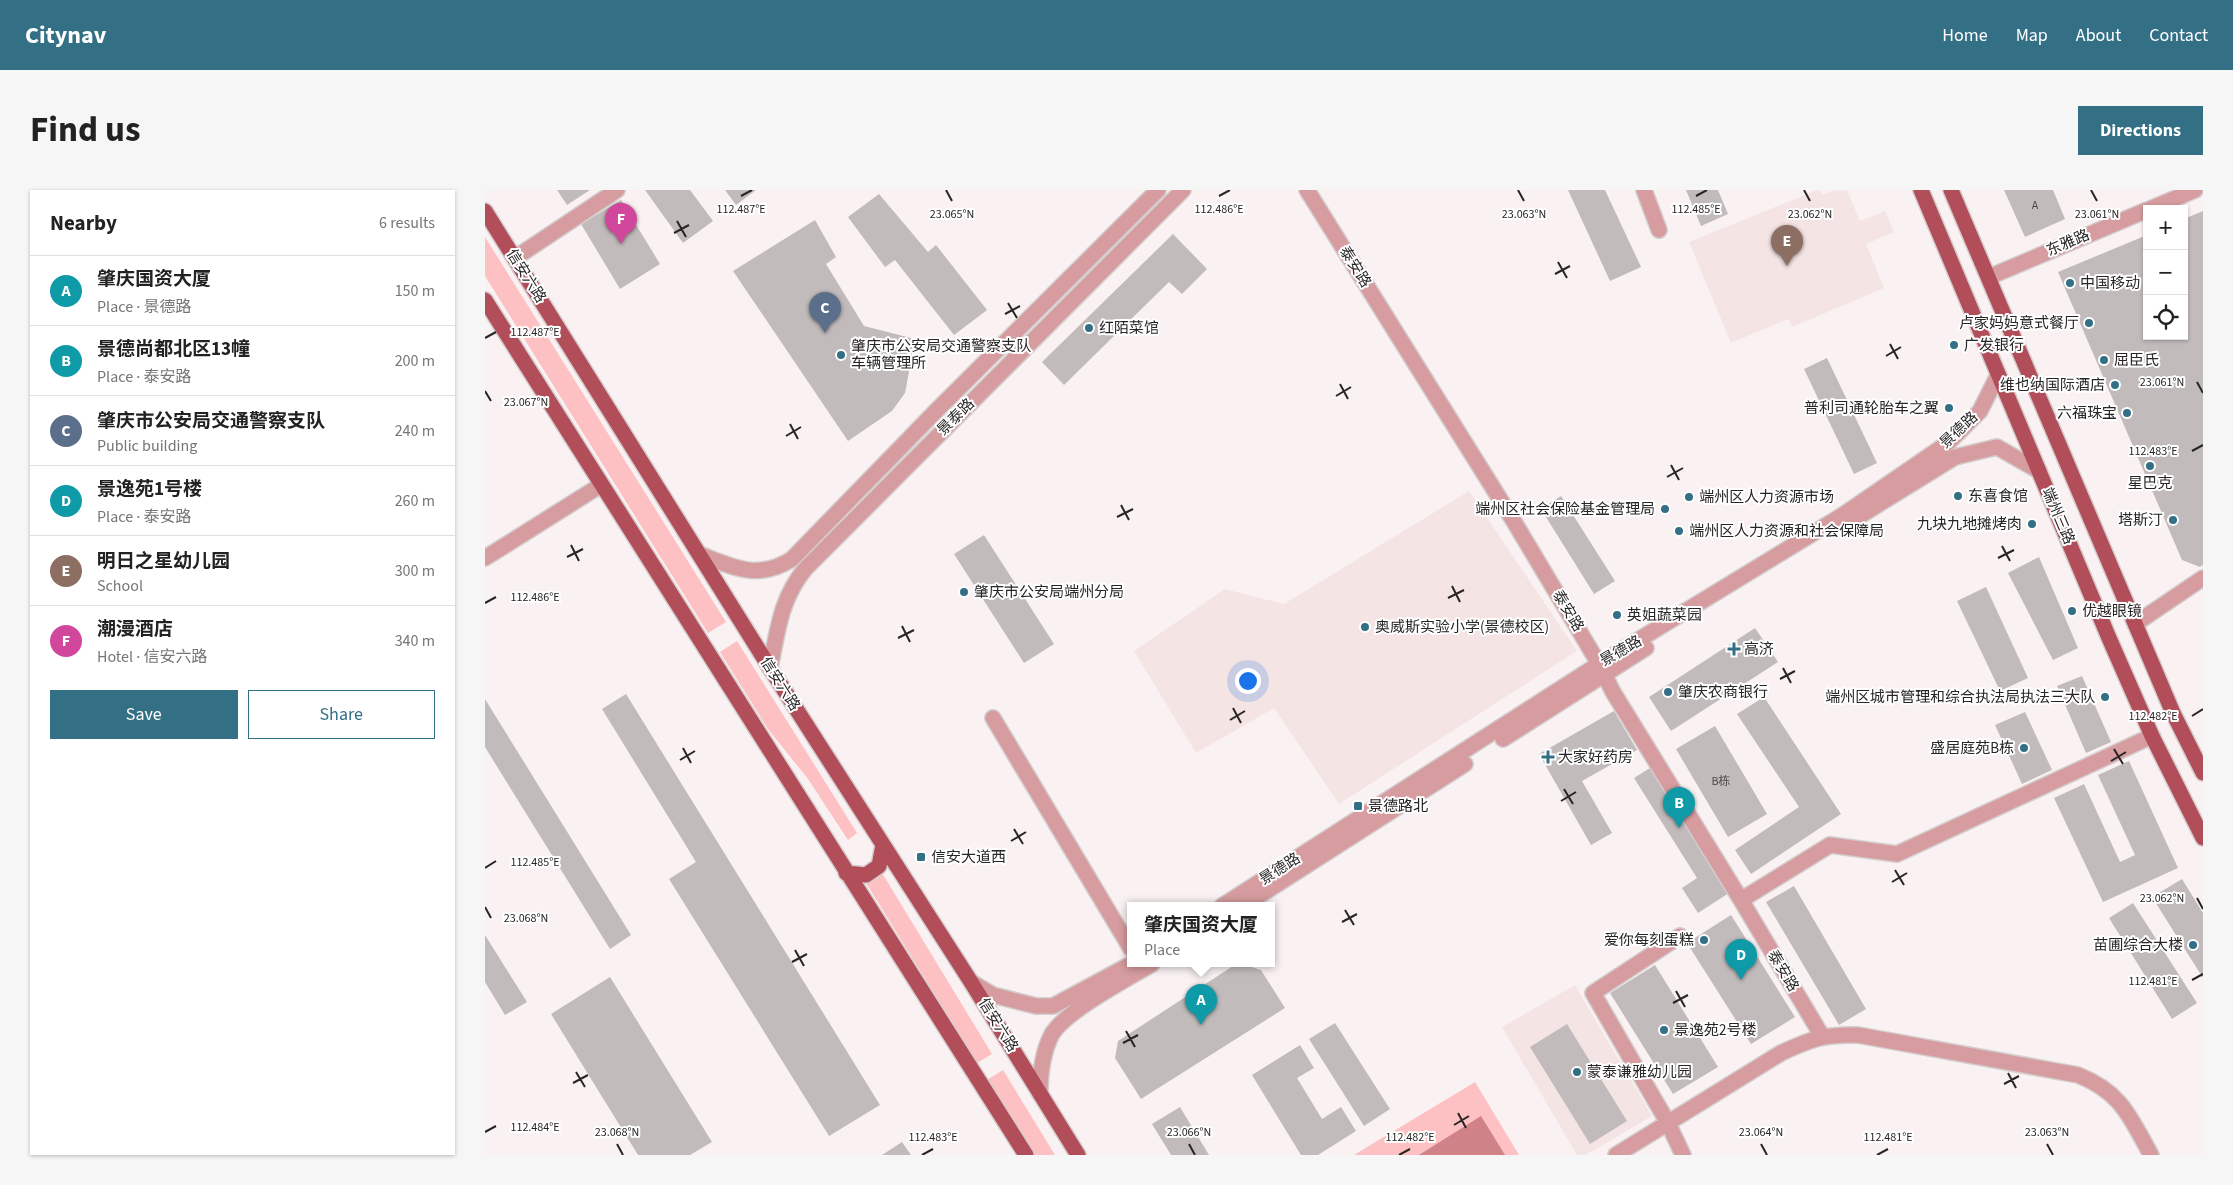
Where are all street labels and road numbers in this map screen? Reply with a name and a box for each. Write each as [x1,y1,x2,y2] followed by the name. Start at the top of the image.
[2043,225,2093,261] street label: 东雅路
[1334,242,1376,292] street label: 泰安路
[501,245,551,307] street label: 信安六路
[933,394,979,440] street label: 景泰路
[1935,407,1983,453] street label: 景德路
[2037,484,2079,548] street label: 端州三路
[1547,586,1589,636] street label: 泰安路
[1596,631,1646,671] street label: 景德路
[755,653,805,715] street label: 信安六路
[1255,848,1305,890] street label: 景德路
[1762,946,1804,996] street label: 泰安路
[973,994,1023,1056] street label: 信安六路

